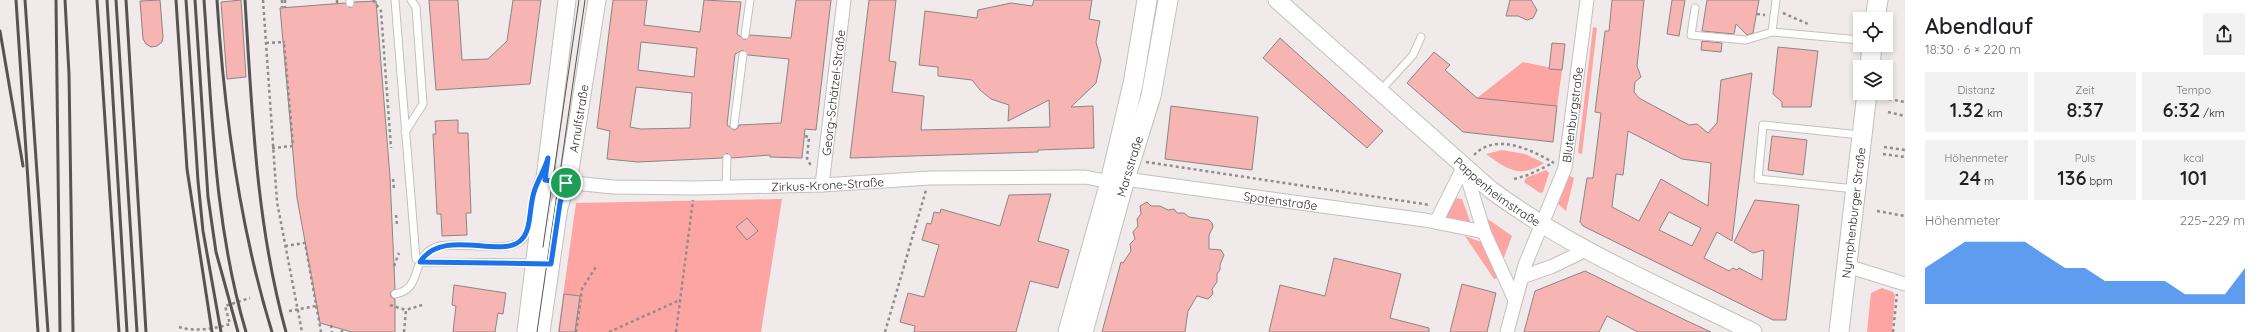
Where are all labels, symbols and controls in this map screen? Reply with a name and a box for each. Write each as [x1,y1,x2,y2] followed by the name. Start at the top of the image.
[1853,12,1893,100] map controls
[1853,12,1893,52] button: locate
[1925,12,2033,40] text: Abendlauf
[2203,13,2245,55] button: share
[818,29,848,156] street label: Georg-Schätzel-Straße
[1925,41,2021,57] text: 18:30 · 6 × 220 m
[1853,60,1893,100] button: layers
[1558,66,1586,164] street label: Blutenburgstraße
[565,83,591,154] street label: Arnulfstraße
[1958,83,1995,97] text: Distanz
[2075,83,2095,97] text: Zeit
[2176,83,2211,97] text: Tempo
[1950,97,1984,122] text: 1.32
[2066,97,2104,122] text: 8:37
[2162,97,2200,122] text: 6:32
[1984,106,2003,120] text: km
[2200,106,2225,120] text: /km
[1113,134,1146,199] street label: Marsstraße
[1838,146,1868,279] street label: Nymphenburger Straße
[1944,151,2008,165] text: Höhenmeter
[2075,151,2095,165] text: Puls
[2183,151,2204,165] text: kcal
[1451,153,1544,229] street label: Pappenheimstraße
[1959,165,1981,190] text: 24
[2057,165,2086,190] text: 136
[2180,165,2207,190] text: 101
[549,166,583,200] pin
[555,172,577,194] icon: arrive
[771,173,885,194] street label: Zirkus-Krone-Straße
[1981,174,1994,188] text: m
[2086,174,2113,188] text: bpm
[1243,188,1319,213] street label: Spatenstraße
[1925,212,2000,228] text: Höhenmeter
[2180,212,2245,228] text: 225–229 m

